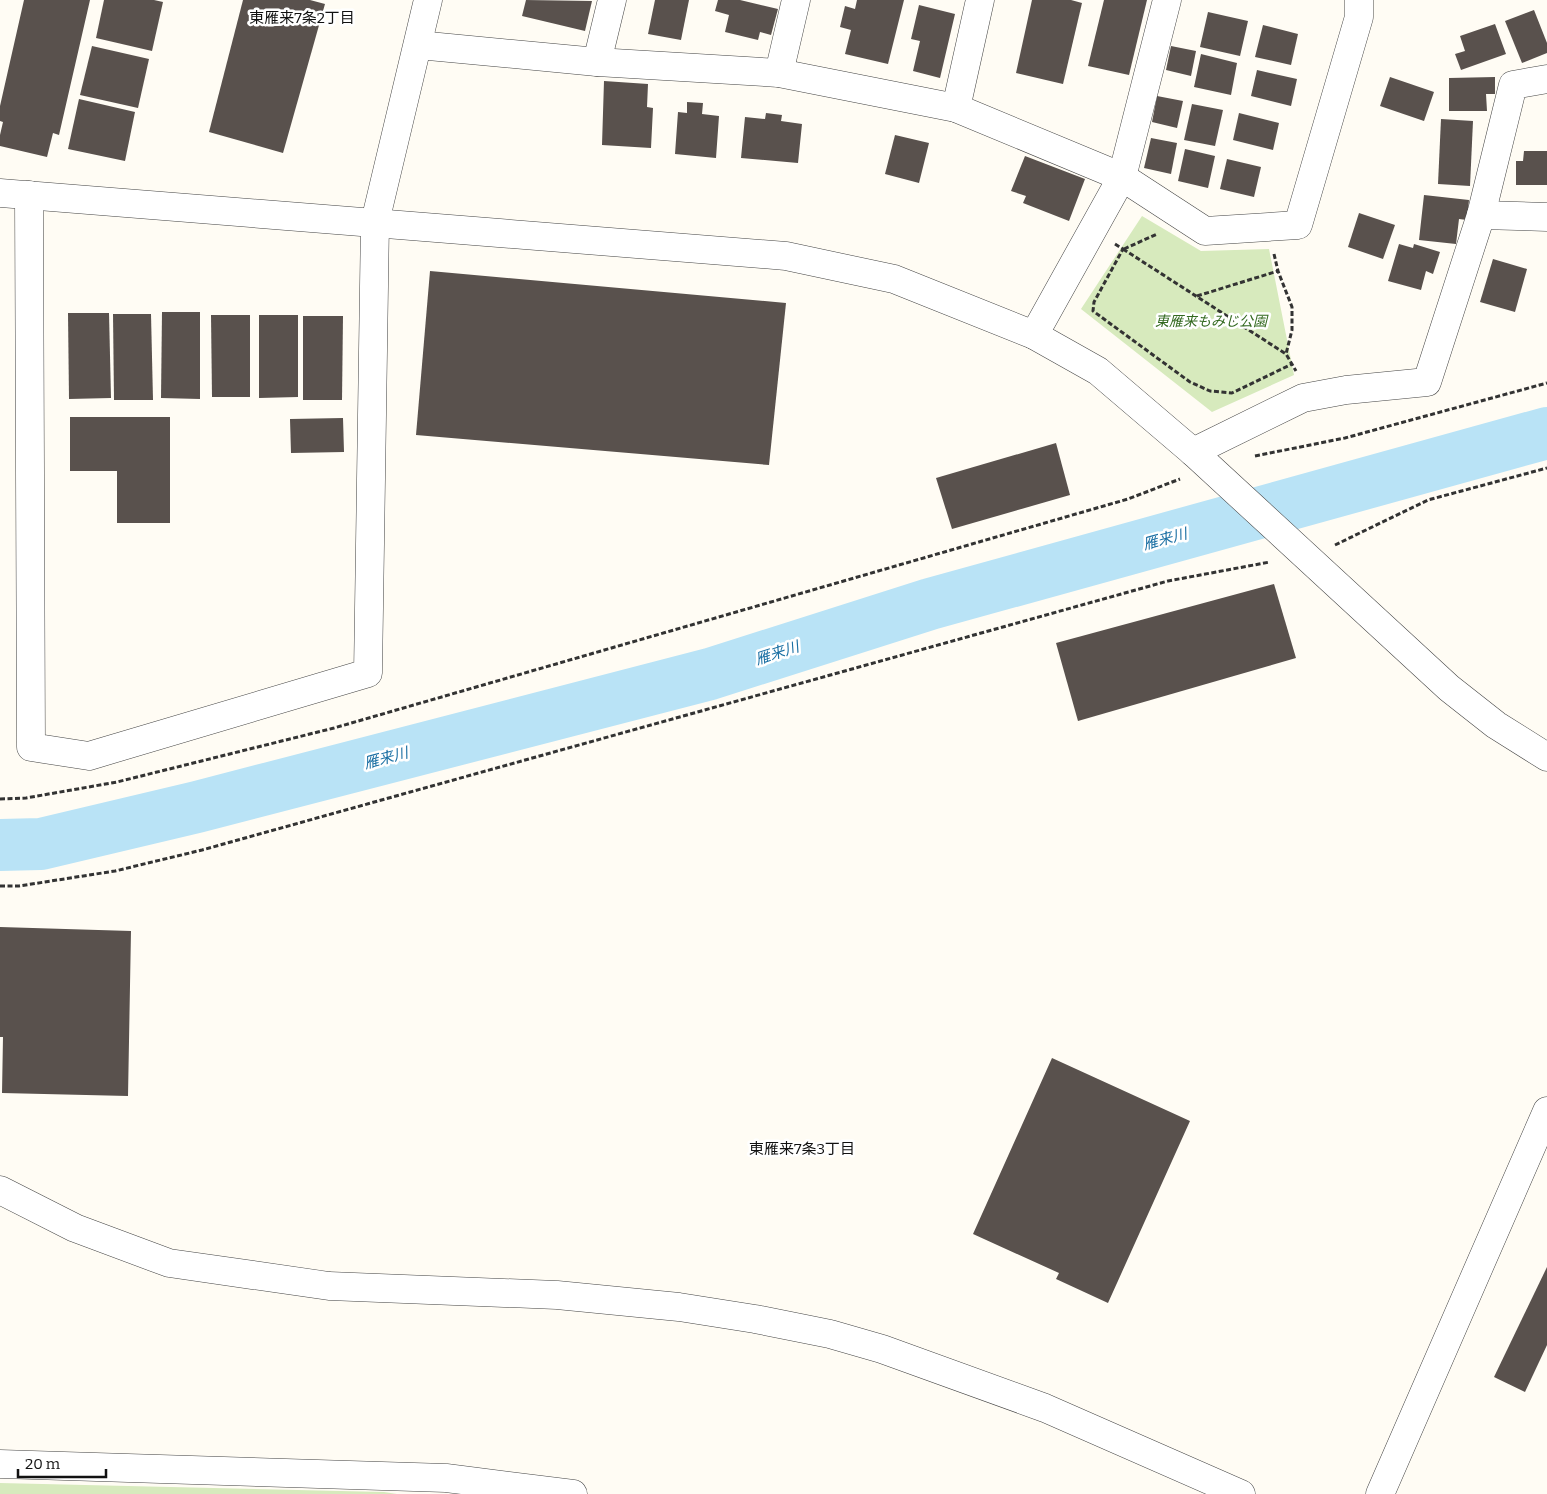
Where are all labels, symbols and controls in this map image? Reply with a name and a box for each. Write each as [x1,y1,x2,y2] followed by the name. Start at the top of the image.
[249,9,355,27] district label: 東雁来7条2丁目
[1155,313,1269,330] park label: 東雁来もみじ公園
[1141,524,1191,554] water label: 雁来川
[753,637,803,669] water label: 雁来川
[362,743,412,773] water label: 雁来川
[749,1140,855,1158] district label: 東雁来7条3丁目
[18,1446,105,1478] scale bar
[25,1455,61,1473] text: 20 m

